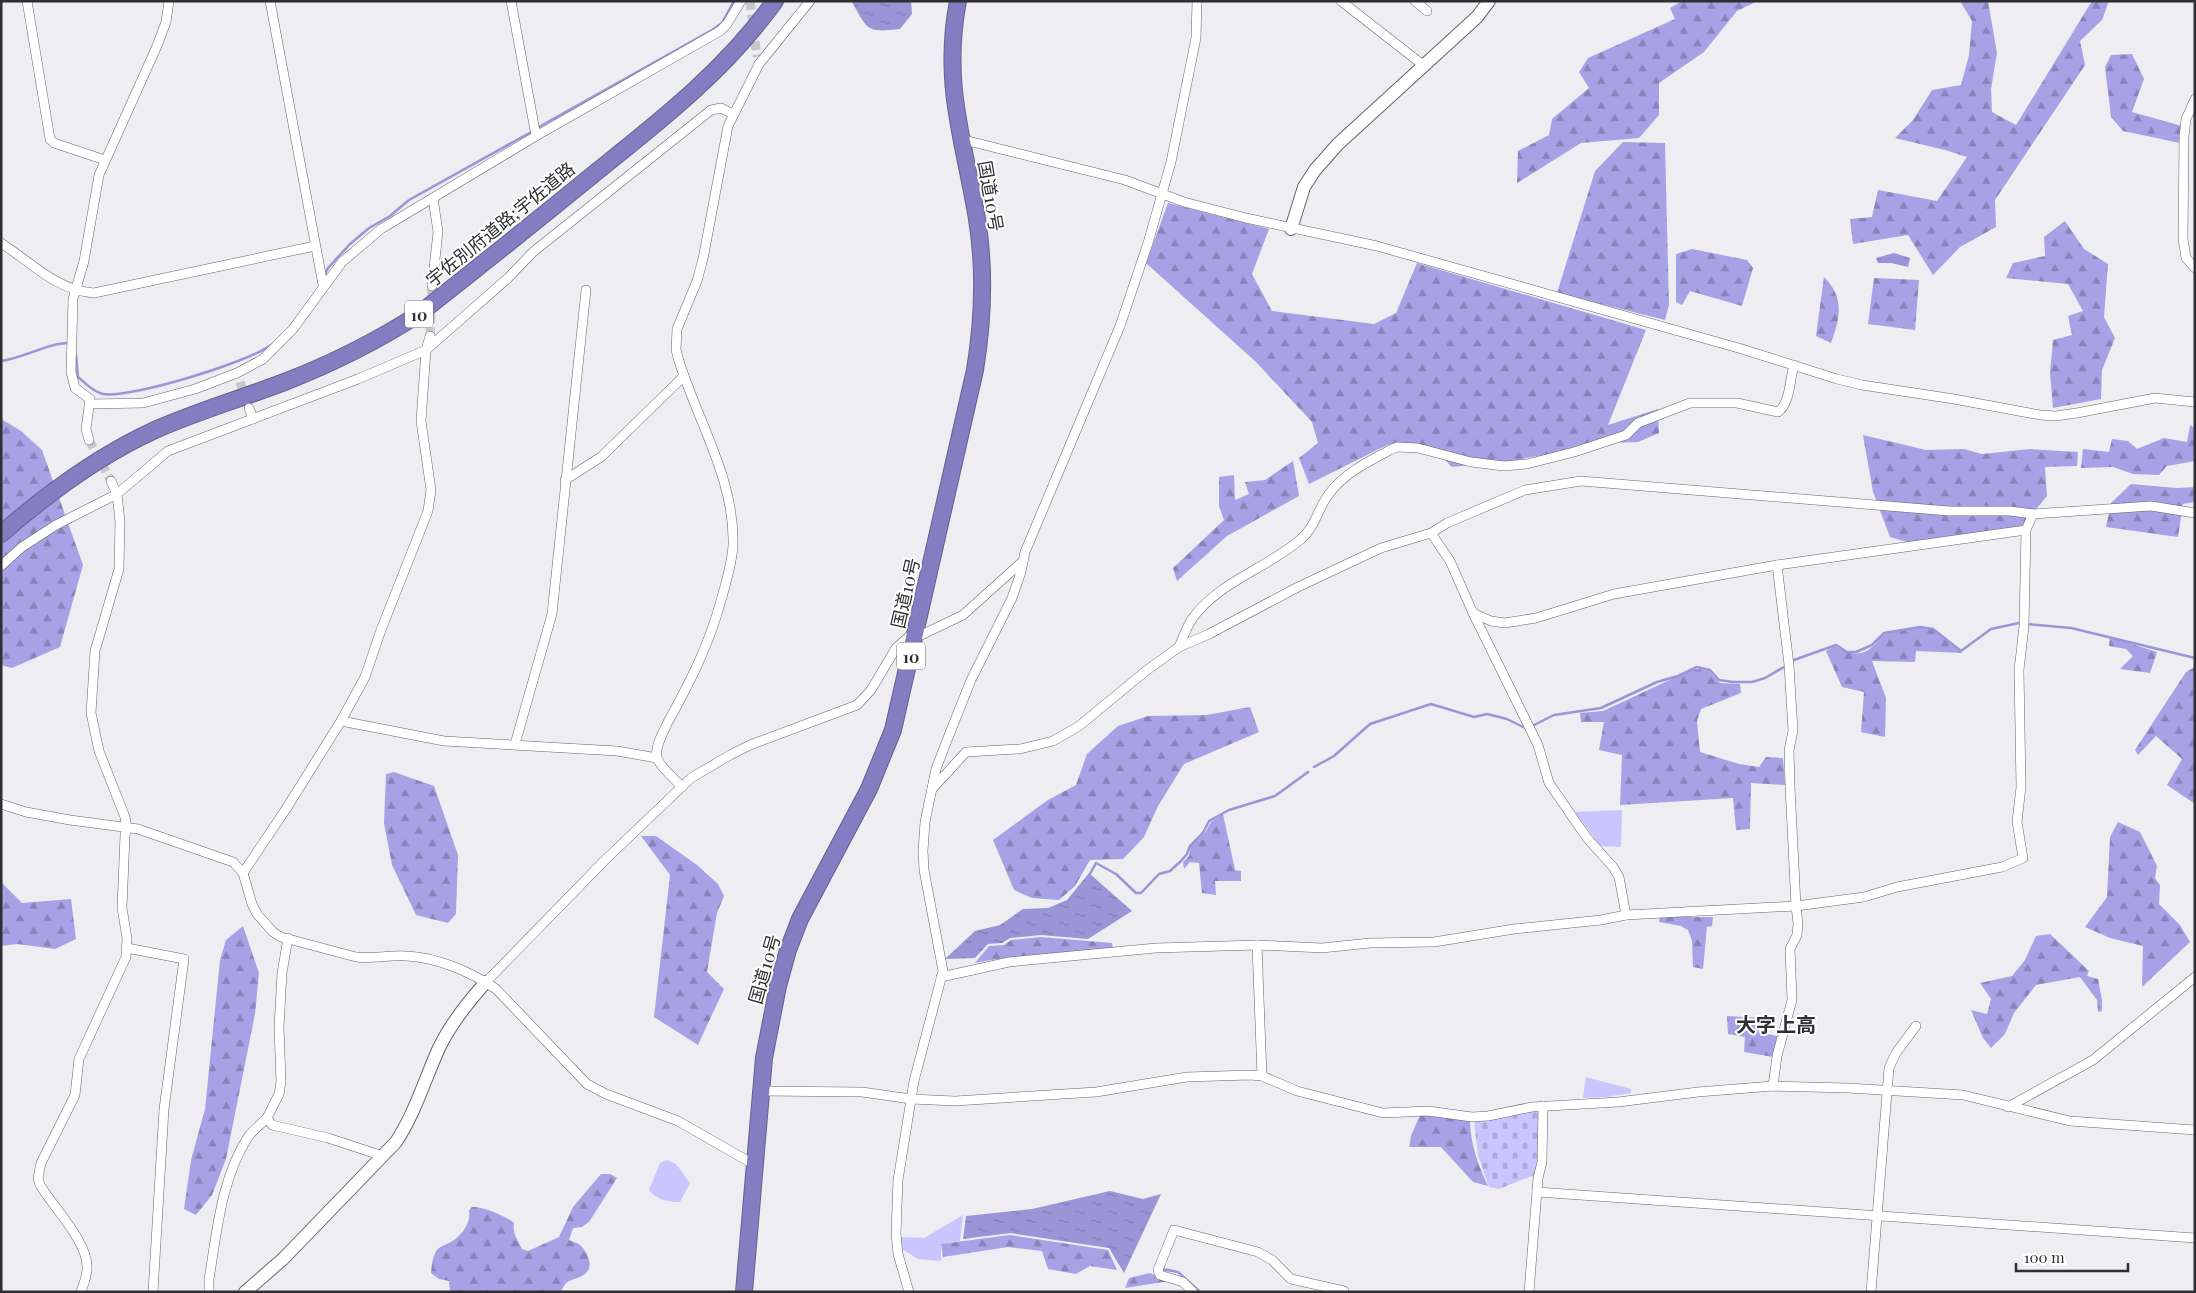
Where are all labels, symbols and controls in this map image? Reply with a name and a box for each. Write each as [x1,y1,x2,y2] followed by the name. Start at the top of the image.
[421,156,579,292] street label: 宇佐別府道路;宇佐道路
[973,159,1009,233] street label: 国道10号
[405,300,433,328] road number: 10
[885,555,925,631] street label: 国道10号
[897,642,925,669] road number: 10
[743,931,785,1007] street label: 国道10号
[1736,1010,1816,1037] district label: 大字上高
[2016,1240,2128,1272] scale bar
[2024,1247,2065,1267] text: 100 m

